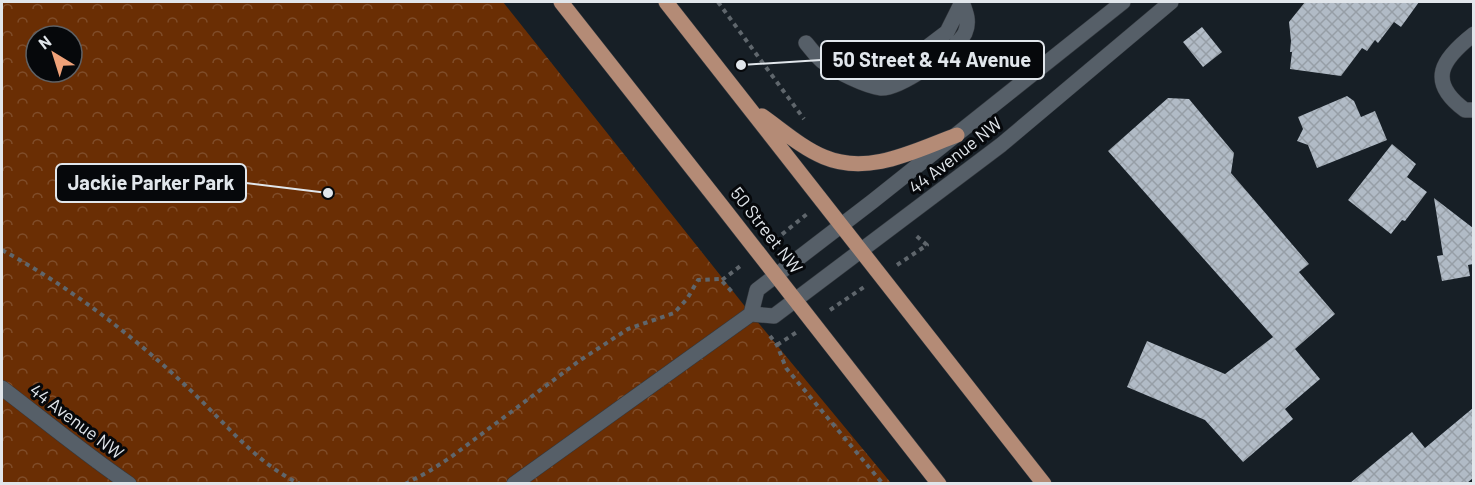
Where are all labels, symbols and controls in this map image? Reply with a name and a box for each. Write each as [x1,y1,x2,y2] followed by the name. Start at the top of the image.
[24,24,84,84] north arrow
[34,31,54,53] text: N
[821,41,1044,79] callout: 50 Street & 44 Avenue
[833,47,1031,71] text: 50 Street & 44 Avenue
[904,112,1006,198] street label: 44 Avenue NW
[56,164,246,202] callout: Jackie Parker Park
[68,170,235,194] text: Jackie Parker Park
[726,182,808,278] street label: 50 Street NW
[26,378,129,464] street label: 44 Avenue NW

